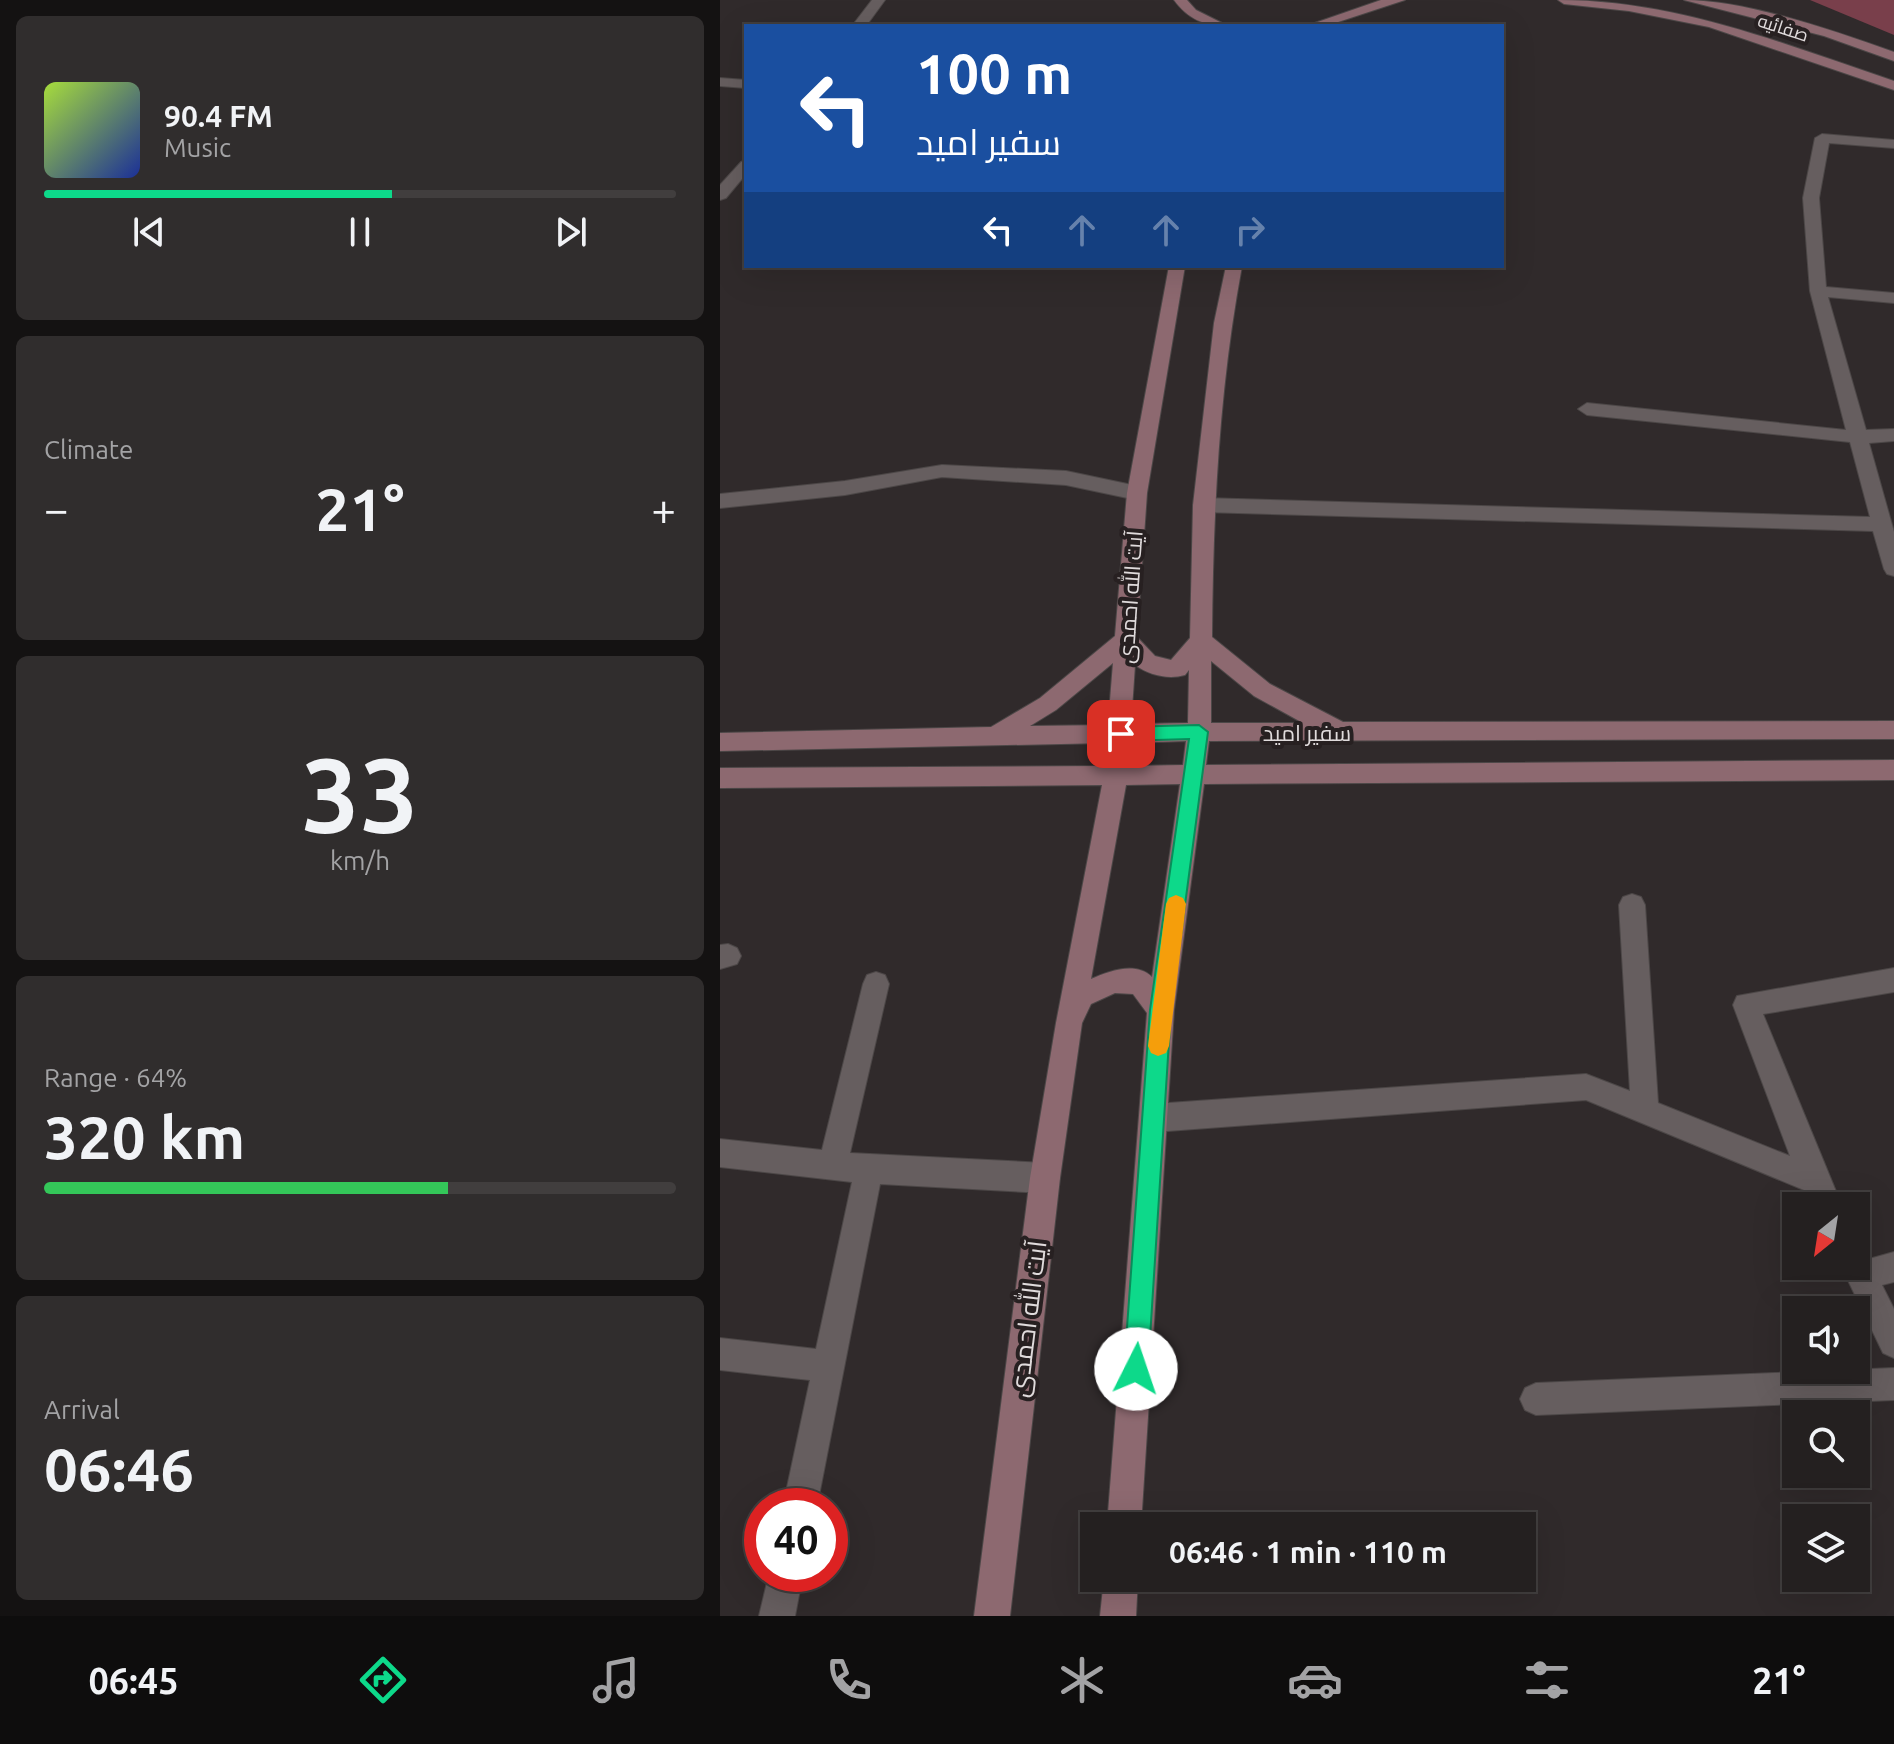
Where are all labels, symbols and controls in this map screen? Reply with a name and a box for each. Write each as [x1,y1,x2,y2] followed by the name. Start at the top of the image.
[1755,9,1811,45] street label: صفائیه
[916,42,1072,105] text: 100 m
[784,56,888,160] icon: left
[164,99,273,133] text: 90.4 FM
[916,121,1061,162] text: سفیر امید
[164,133,231,162] text: Music
[976,208,1020,252] icon: left
[1060,208,1104,252] icon: ahead
[1144,208,1188,252] icon: ahead
[1228,208,1272,252] icon: right
[127,210,171,254] icon: previous
[338,210,382,254] icon: pause
[549,210,593,254] icon: next
[44,435,133,464] text: Climate
[316,475,404,542] text: 21°
[44,484,69,533] text: −
[651,484,676,533] text: +
[1111,529,1148,664] street label: آیت الله احمدی
[1087,700,1155,768] pin
[1099,712,1143,756] icon: arrive
[1263,720,1351,746] street label: سفیر امید
[301,735,419,852] text: 33
[330,846,390,875] text: km/h
[44,1063,187,1092] text: Range · 64%
[44,1103,245,1170] text: 320 km
[1782,1192,1870,1280] north arrow
[1782,1192,1870,1592] map controls
[1002,1239,1052,1399] street label: آیت الله احمدی
[1782,1296,1870,1384] button: sound
[1094,1327,1178,1411] position arrow
[44,1395,120,1424] text: Arrival
[1782,1400,1870,1488] button: search
[44,1435,194,1502] text: 06:46
[744,1488,848,1592] speed limit sign: 40
[1782,1504,1870,1592] button: layers
[1169,1535,1447,1569] text: 06:46 · 1 min · 110 m
[355,1652,411,1708] icon: directions
[588,1652,644,1708] icon: music
[821,1652,877,1708] icon: phone
[1054,1652,1110,1708] icon: climate
[1287,1652,1343,1708] icon: car
[1519,1652,1575,1708] icon: filters
[88,1660,178,1701] text: 06:45
[1752,1660,1806,1701] text: 21°

